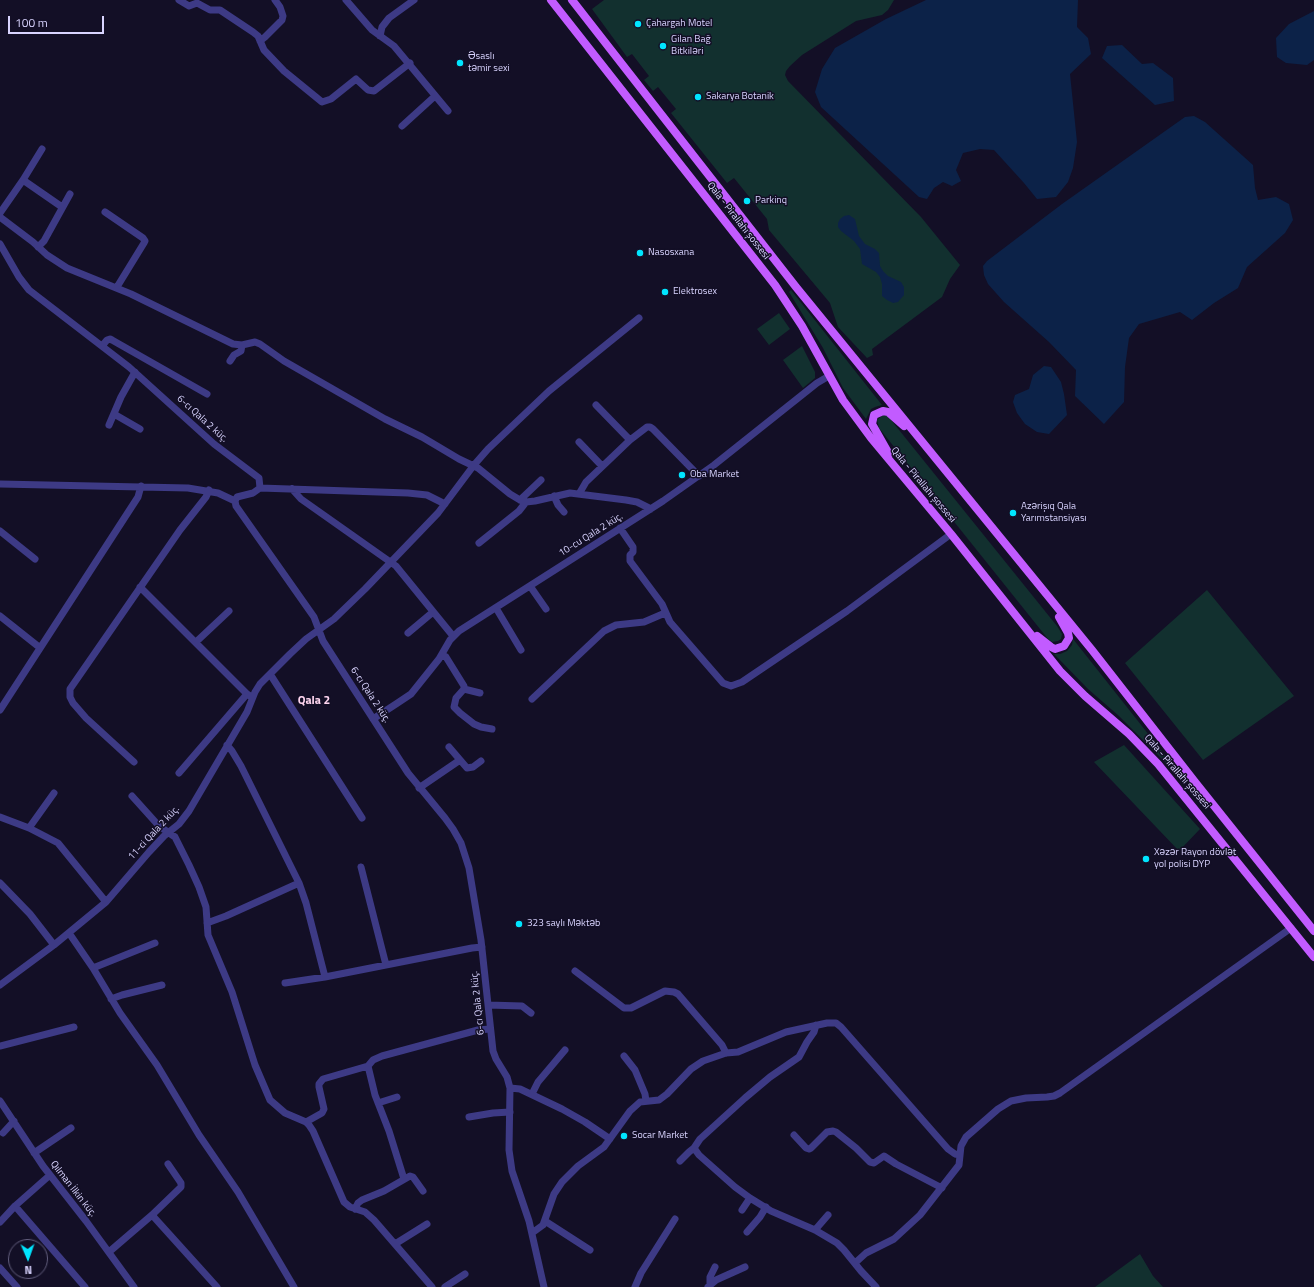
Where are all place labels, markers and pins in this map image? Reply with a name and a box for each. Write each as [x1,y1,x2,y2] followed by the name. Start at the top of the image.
[646,18,712,30] place label: Çahargah Motel
[633,19,643,29] marker: Çahargah Motel
[671,34,711,58] place label: Gilan Bağ Bitkiləri
[658,41,668,51] marker: Gilan Bağ Bitkiləri
[468,51,510,74] place label: Əsaslı təmir sexi
[455,58,465,68] marker: Əsaslı təmir sexi
[706,91,774,103] place label: Sakarya Botanik
[693,92,703,102] marker: Sakarya Botanik
[755,195,787,207] place label: Parkinq
[742,196,752,206] marker: Parkinq
[648,247,694,259] place label: Nasosxana
[635,248,645,258] marker: Nasosxana
[673,286,717,298] place label: Elektrosex
[660,287,670,297] marker: Elektrosex
[690,469,739,481] place label: Oba Market
[677,470,687,480] marker: Oba Market
[1021,501,1087,524] place label: Azərişıq Qala Yarımstansiyası
[1008,508,1018,518] marker: Azərişıq Qala Yarımstansiyası
[1154,847,1236,870] place label: Xəzər Rayon dövlət yol polisi DYP
[1141,854,1151,864] marker: Xəzər Rayon dövlət yol polisi DYP
[527,918,600,930] place label: 323 saylı Məktəb
[514,919,524,929] marker: 323 saylı Məktəb
[632,1130,688,1142] place label: Socar Market
[619,1131,629,1141] marker: Socar Market

